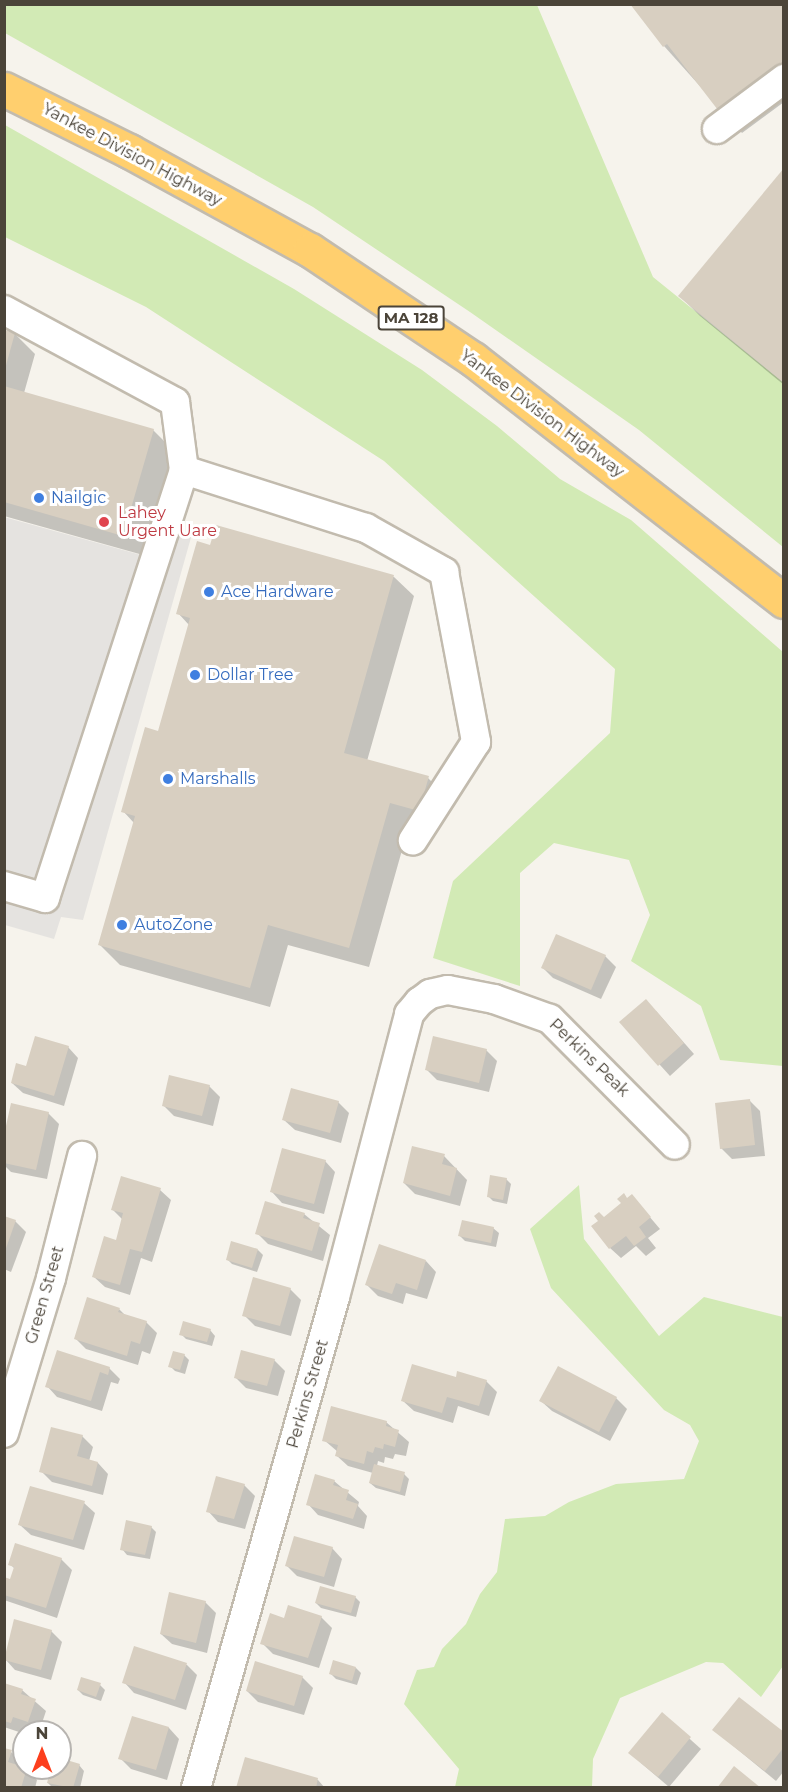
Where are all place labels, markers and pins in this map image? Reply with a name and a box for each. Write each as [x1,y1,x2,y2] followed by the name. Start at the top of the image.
[51,488,106,508] place label: Nailgic
[32,491,46,505] marker: Nailgic
[118,503,217,541] place label: Lahey Urgent Uare
[95,513,113,531] marker: Lahey Urgent Uare
[221,582,334,602] place label: Ace Hardware
[202,585,216,599] marker: Ace Hardware
[207,665,293,685] place label: Dollar Tree
[188,668,202,682] marker: Dollar Tree
[180,769,256,789] place label: Marshalls
[161,772,175,786] marker: Marshalls
[134,915,213,935] place label: AutoZone
[115,918,129,932] marker: AutoZone

